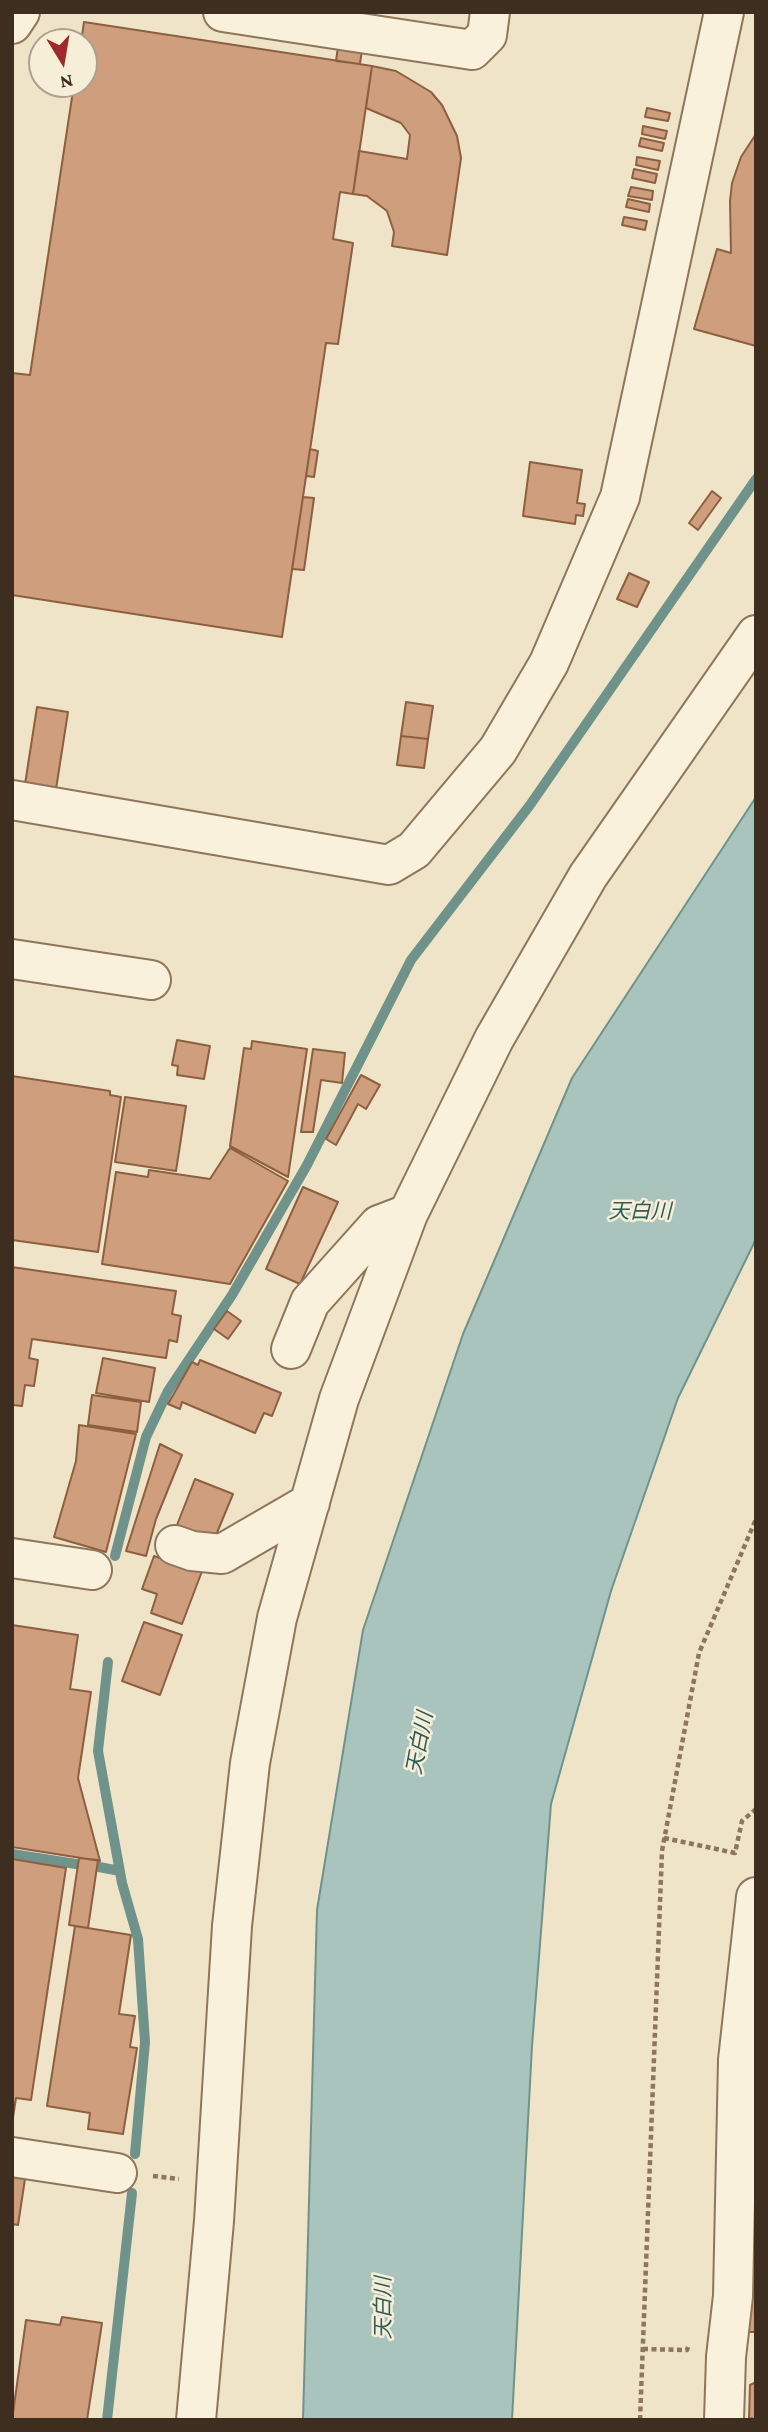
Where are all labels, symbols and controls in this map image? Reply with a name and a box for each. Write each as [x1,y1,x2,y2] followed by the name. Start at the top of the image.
[28,28,98,98] north arrow
[58,71,75,94] text: N
[609,1199,671,1225] water label: 天白川
[402,1710,438,1776] water label: 天白川
[371,2277,397,2339] water label: 天白川

